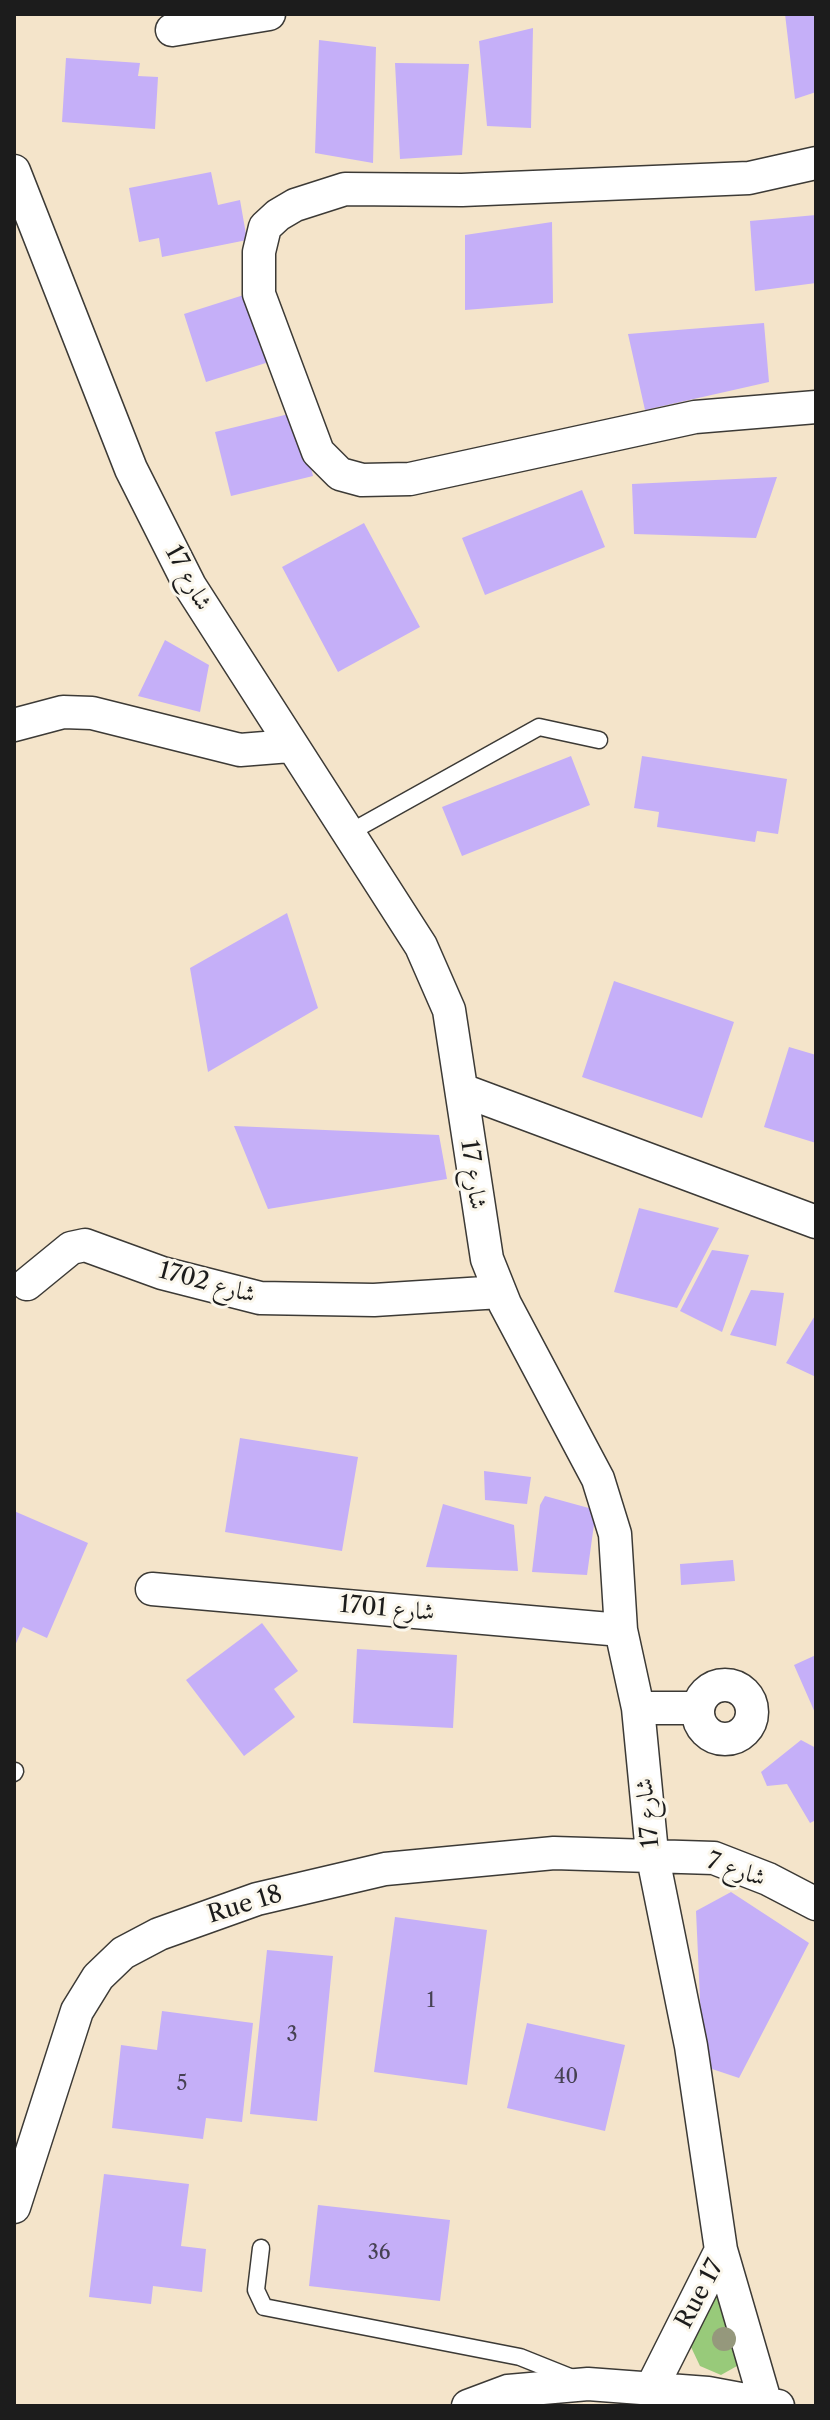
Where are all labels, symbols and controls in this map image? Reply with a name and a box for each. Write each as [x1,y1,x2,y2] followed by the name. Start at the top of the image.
[158,540,218,616] street label: شارع 17
[454,1138,492,1212] street label: شارع 17
[155,1256,259,1310] street label: شارع 1702
[338,1591,436,1627] street label: شارع 1701
[630,1777,666,1849] street label: شارع 17
[703,1847,769,1893] street label: شارع 7
[204,1880,286,1930] street label: Rue 18
[427,1989,435,2013] house number: 1
[286,2023,298,2047] house number: 3
[554,2065,578,2089] house number: 40
[177,2072,187,2096] house number: 5
[368,2241,390,2265] house number: 36
[670,2255,730,2333] street label: Rue 17

